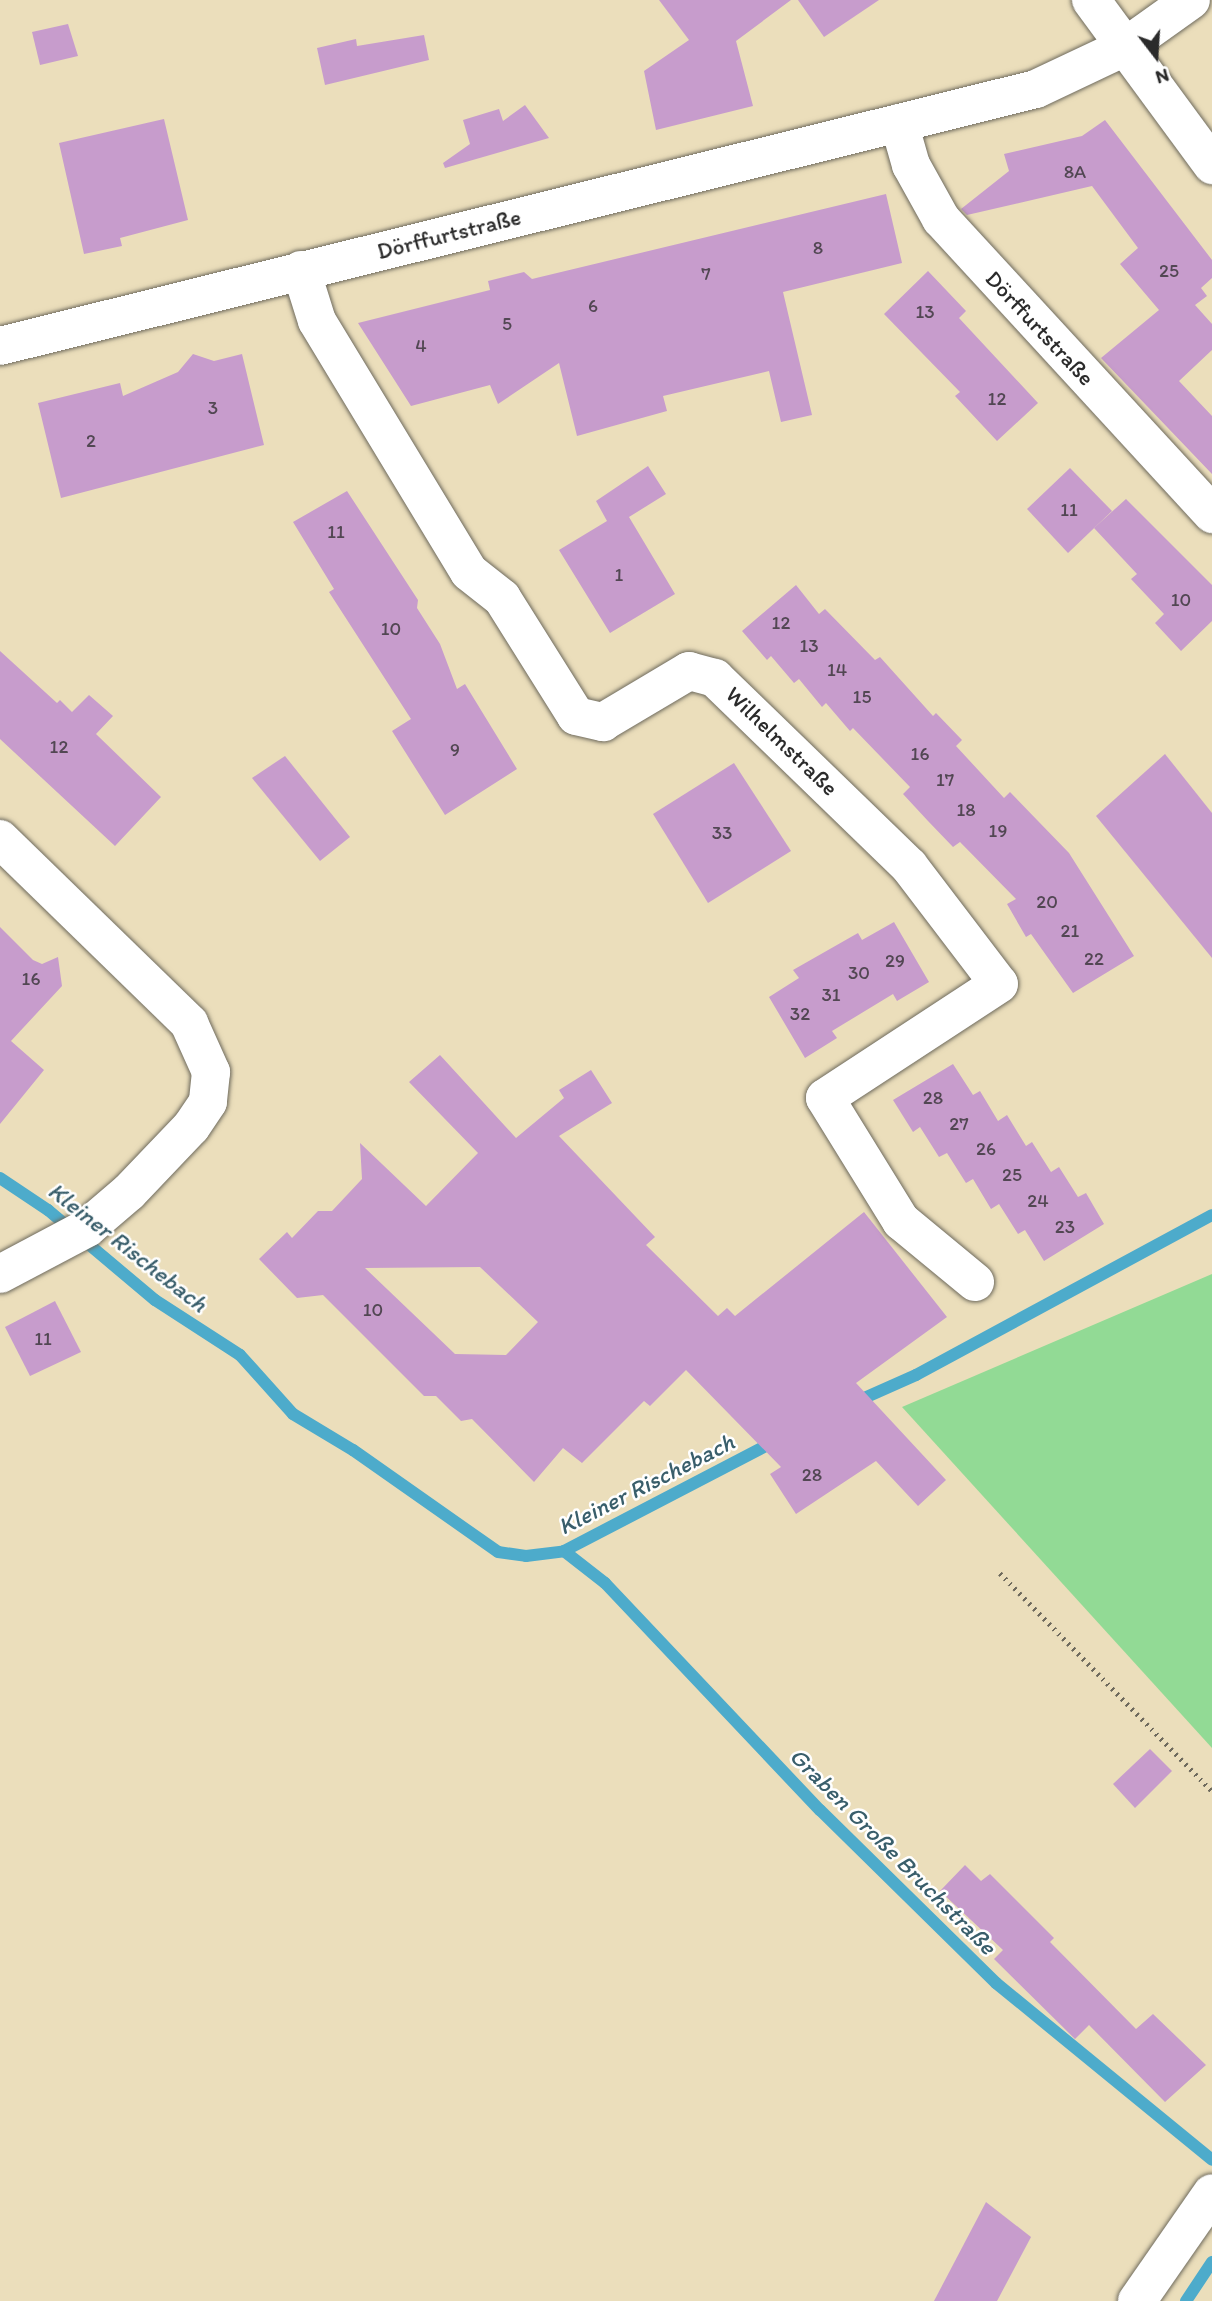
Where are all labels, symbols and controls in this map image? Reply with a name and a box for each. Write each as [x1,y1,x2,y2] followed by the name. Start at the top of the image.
[1121,21,1191,91] north arrow
[1153,64,1172,89] text: N
[1064,161,1086,183] house number: 8A
[374,203,524,265] street label: Dörffurtstraße
[813,237,823,259] house number: 8
[1159,260,1179,282] house number: 25
[701,263,711,285] house number: 7
[980,265,1100,391] street label: Dörffurtstraße
[588,295,598,317] house number: 6
[915,301,935,323] house number: 13
[502,313,512,335] house number: 5
[415,335,427,357] house number: 4
[988,388,1006,410] house number: 12
[208,397,218,419] house number: 3
[86,430,96,452] house number: 2
[1060,499,1078,521] house number: 11
[327,521,345,543] house number: 11
[615,564,623,586] house number: 1
[1171,589,1191,611] house number: 10
[772,612,790,634] house number: 12
[381,618,401,640] house number: 10
[799,635,819,657] house number: 13
[827,659,847,681] house number: 14
[720,680,844,802] street label: Wilhelmstraße
[853,686,871,708] house number: 15
[50,736,68,758] house number: 12
[450,739,460,761] house number: 9
[911,743,929,765] house number: 16
[936,769,954,791] house number: 17
[956,799,976,821] house number: 18
[989,820,1007,842] house number: 19
[712,822,732,844] house number: 33
[1036,891,1058,913] house number: 20
[1061,920,1079,942] house number: 21
[1084,948,1104,970] house number: 22
[885,950,905,972] house number: 29
[848,962,870,984] house number: 30
[22,968,40,990] house number: 16
[821,984,841,1006] house number: 31
[790,1003,810,1025] house number: 32
[923,1087,943,1109] house number: 28
[949,1113,969,1135] house number: 27
[976,1138,996,1160] house number: 26
[1002,1164,1022,1186] house number: 25
[43,1176,213,1318] water label: Kleiner Rischebach
[1027,1190,1049,1212] house number: 24
[1055,1216,1075,1238] house number: 23
[363,1299,383,1321] house number: 10
[34,1328,52,1350] house number: 11
[553,1427,739,1541] water label: Kleiner Rischebach
[802,1464,822,1486] house number: 28
[784,1742,1002,1960] water label: Graben Große Bruchstraße

